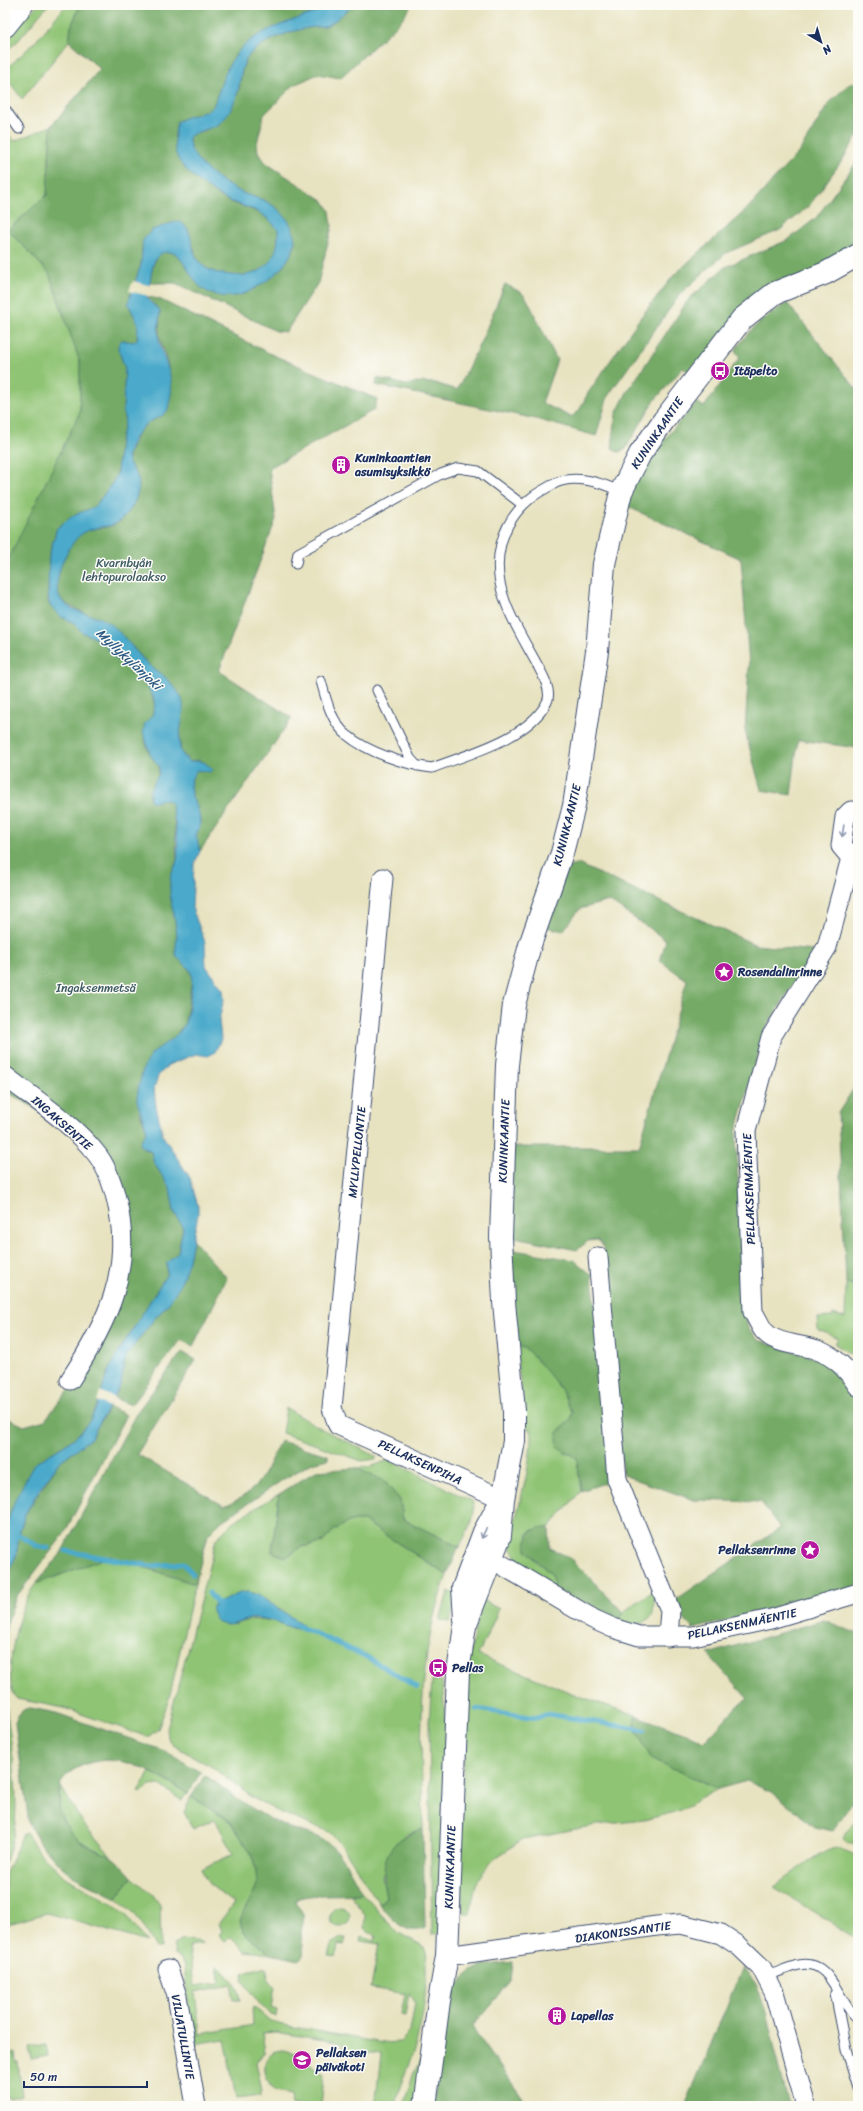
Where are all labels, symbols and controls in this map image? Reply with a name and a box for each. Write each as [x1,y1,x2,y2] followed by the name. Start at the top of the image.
[801,22,841,62] north arrow
[818,39,836,60] text: N
[709,360,731,382] bus stop icon: Itäpelto
[733,360,778,382] place label: Itäpelto
[625,391,690,474] street label: KUNINKAANTIE
[354,447,431,483] place label: Kuninkaantien asumisyksikkö
[330,454,352,476] building icon: Kuninkaantien asumisyksikkö
[82,552,166,588] park label: Kvarnbyån lehtopurolaakso
[91,622,169,697] water label: Myllykylänjoki
[546,781,588,868] street label: KUNINKAANTIE
[839,824,847,837] one-way arrow
[713,961,735,983] place icon: Rosendalinrinne
[737,961,822,983] place label: Rosendalinrinne
[55,977,137,999] park label: Ingaksenmetsä
[26,1089,99,1157] street label: INGAKSENTIE
[492,1098,516,1183] street label: KUNINKAANTIE
[341,1104,373,1199] street label: MYLLYPELLONTIE
[736,1132,762,1245] street label: PELLAKSENMÄENTIE
[374,1433,466,1491] street label: PELLAKSENPIHA
[480,1527,487,1539] one-way arrow
[718,1539,797,1561] place label: Pellaksenrinne
[799,1539,821,1561] place icon: Pellaksenrinne
[685,1601,800,1646] street label: PELLAKSENMÄENTIE
[427,1657,449,1679] bus stop icon: Pellas
[452,1657,484,1679] place label: Pellas
[438,1824,462,1909] street label: KUNINKAANTIE
[574,1914,674,1950] street label: DIAKONISSANTIE
[165,1993,202,2083] street label: VILJATULLINTIE
[546,2005,568,2027] building icon: Lapellas
[571,2005,614,2027] place label: Lapellas
[315,2042,367,2078] place label: Pellaksen päiväkoti
[291,2049,313,2071] school or university icon: Pellaksen päiväkoti
[24,2063,147,2089] scale bar
[30,2066,57,2088] text: 50 m

